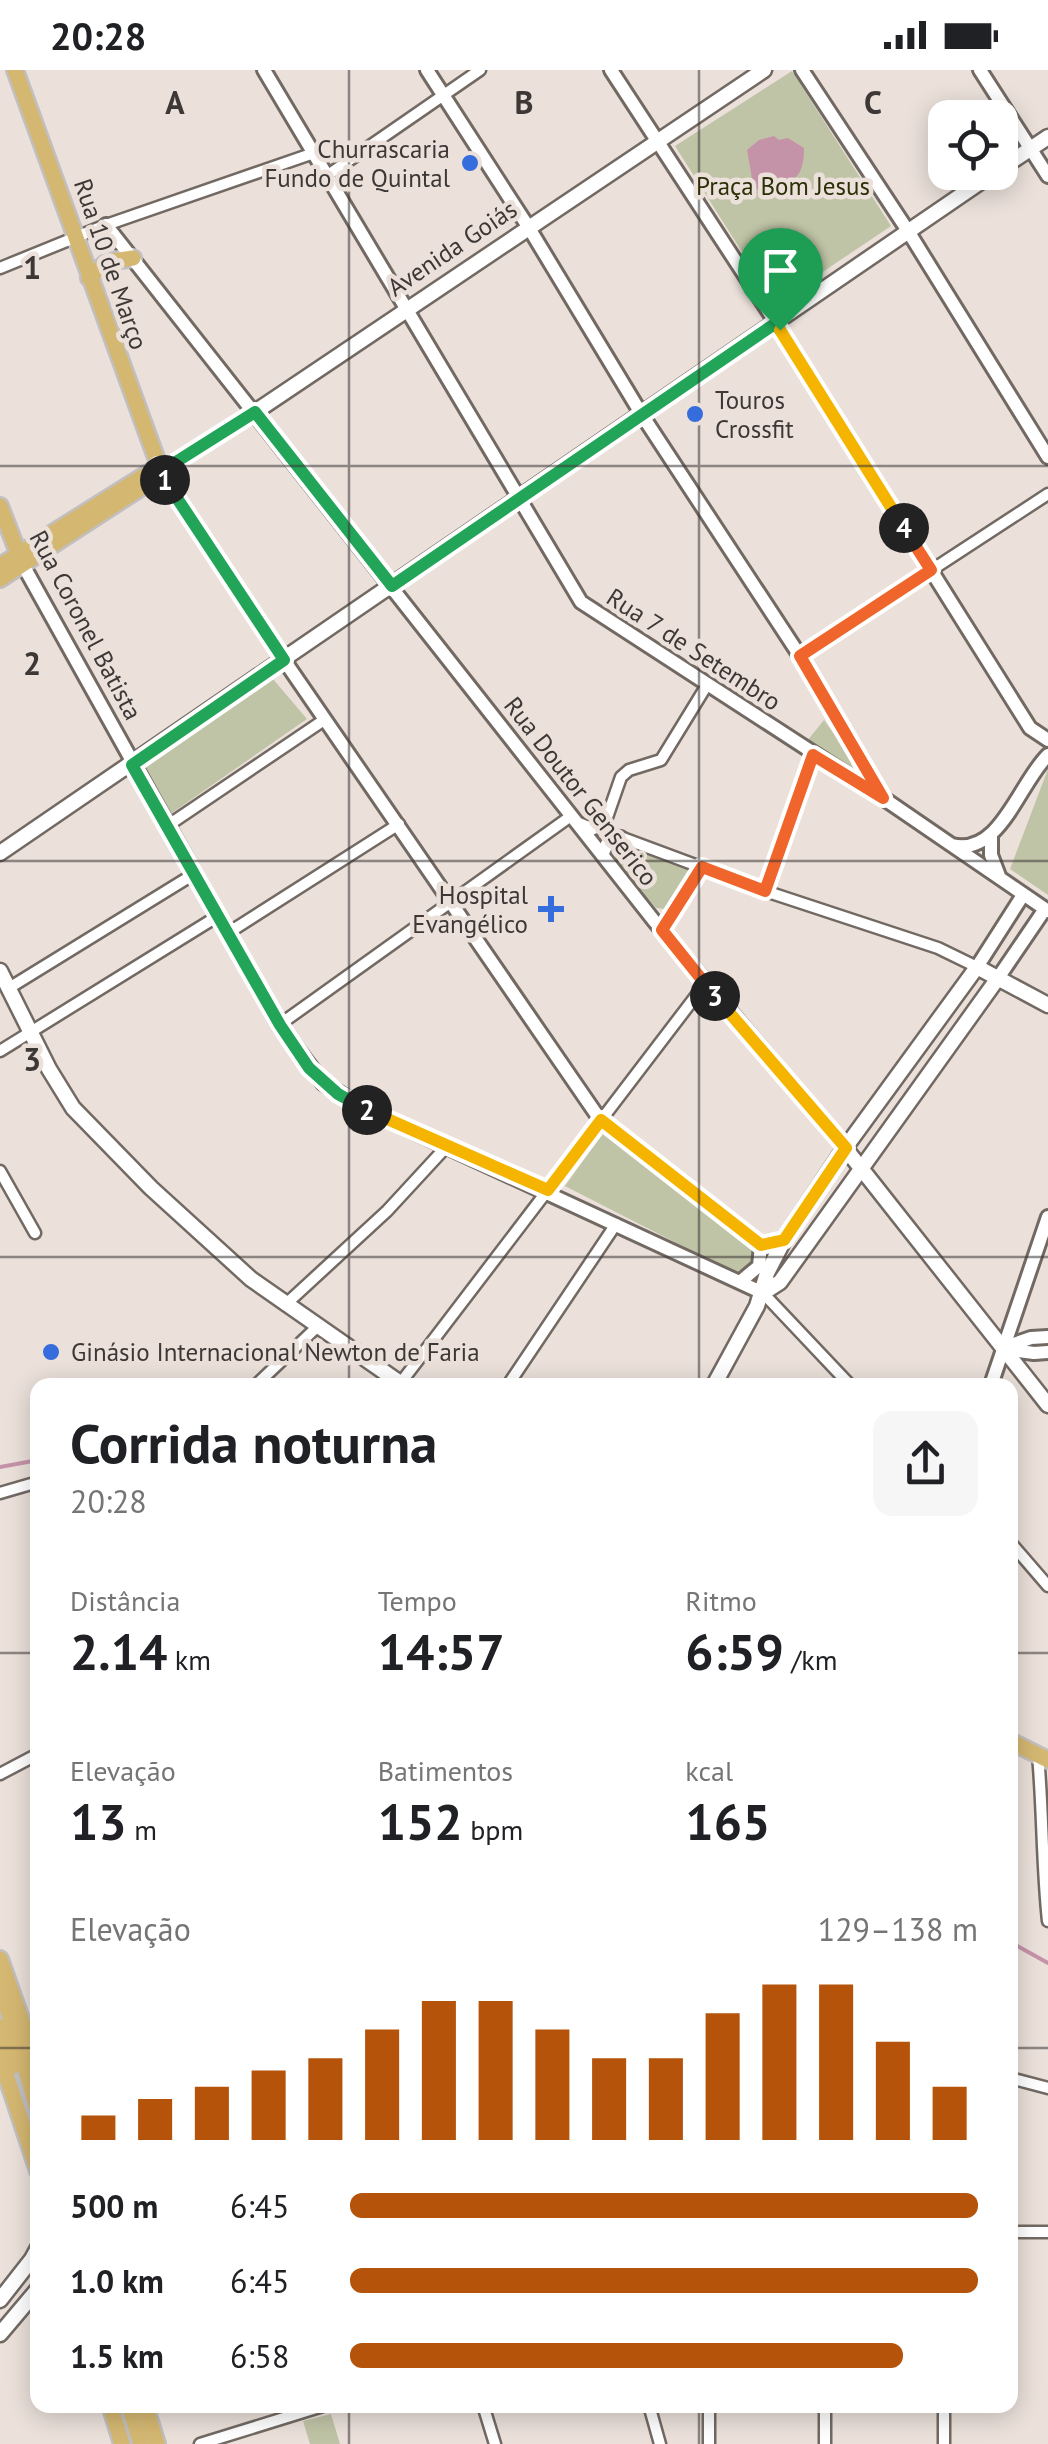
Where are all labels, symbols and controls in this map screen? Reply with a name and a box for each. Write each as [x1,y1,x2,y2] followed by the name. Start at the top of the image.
[50,11,146,60] text: 20:28
[165,81,185,123] text: A
[515,81,533,123] text: B
[864,81,882,123] text: C
[928,100,1018,190] map controls
[928,100,1018,190] button: locate
[264,133,451,194] place label: Churrascaria Fundo de Quintal
[459,152,481,174] marker: Churrascaria Fundo de Quintal
[696,170,870,202] park label: Praça Bom Jesus
[67,174,155,354] street label: Rua 10 de Março
[381,193,523,303] street label: Avenida Goiás
[738,228,823,331] pin
[753,243,808,298] icon: arrive
[23,246,41,288] text: 1
[715,384,794,445] place label: Touros Crossfit
[684,403,706,425] marker: Touros Crossfit
[140,455,190,505] pin: 1
[157,461,173,498] text: 1
[879,503,929,553] pin: 4
[896,509,912,546] text: 4
[23,525,149,725] street label: Rua Coronel Batista
[601,581,787,717] street label: Rua 7 de Setembro
[23,642,41,684] text: 2
[497,690,665,892] street label: Rua Doutor Genserico
[412,879,529,940] place label: Hospital Evangélico
[538,896,564,922] marker: Hospital Evangélico
[690,971,740,1021] pin: 3
[707,977,723,1014] text: 3
[23,1038,41,1080] text: 3
[342,1085,392,1135] pin: 2
[359,1091,375,1128] text: 2
[71,1336,480,1368] place label: Ginásio Internacional Newton de Faria
[40,1341,62,1363] marker: Ginásio Internacional Newton de Faria
[70,1407,437,1478] text: Corrida noturna
[873,1411,978,1516] button: share
[70,1480,147,1522] text: 20:28
[70,1582,180,1619] text: Distância
[378,1582,457,1619] text: Tempo
[685,1582,757,1619] text: Ritmo
[70,1619,167,1684] text: 2.14
[378,1619,505,1684] text: 14:57
[685,1619,784,1684] text: 6:59
[167,1641,211,1678] text: km
[784,1641,837,1678] text: /km
[70,1752,176,1789] text: Elevação
[378,1752,513,1789] text: Batimentos
[685,1752,733,1789] text: kcal
[70,1789,127,1854] text: 13
[378,1789,463,1854] text: 152
[685,1789,770,1854] text: 165
[127,1811,157,1848] text: m
[463,1811,523,1848] text: bpm
[70,1908,191,1950] text: Elevação
[818,1908,978,1950] text: 129–138 m
[70,2185,158,2227] text: 500 m
[230,2185,289,2227] text: 6:45
[70,2260,164,2302] text: 1.0 km
[230,2260,289,2302] text: 6:45
[70,2335,164,2377] text: 1.5 km
[230,2335,289,2377] text: 6:58

